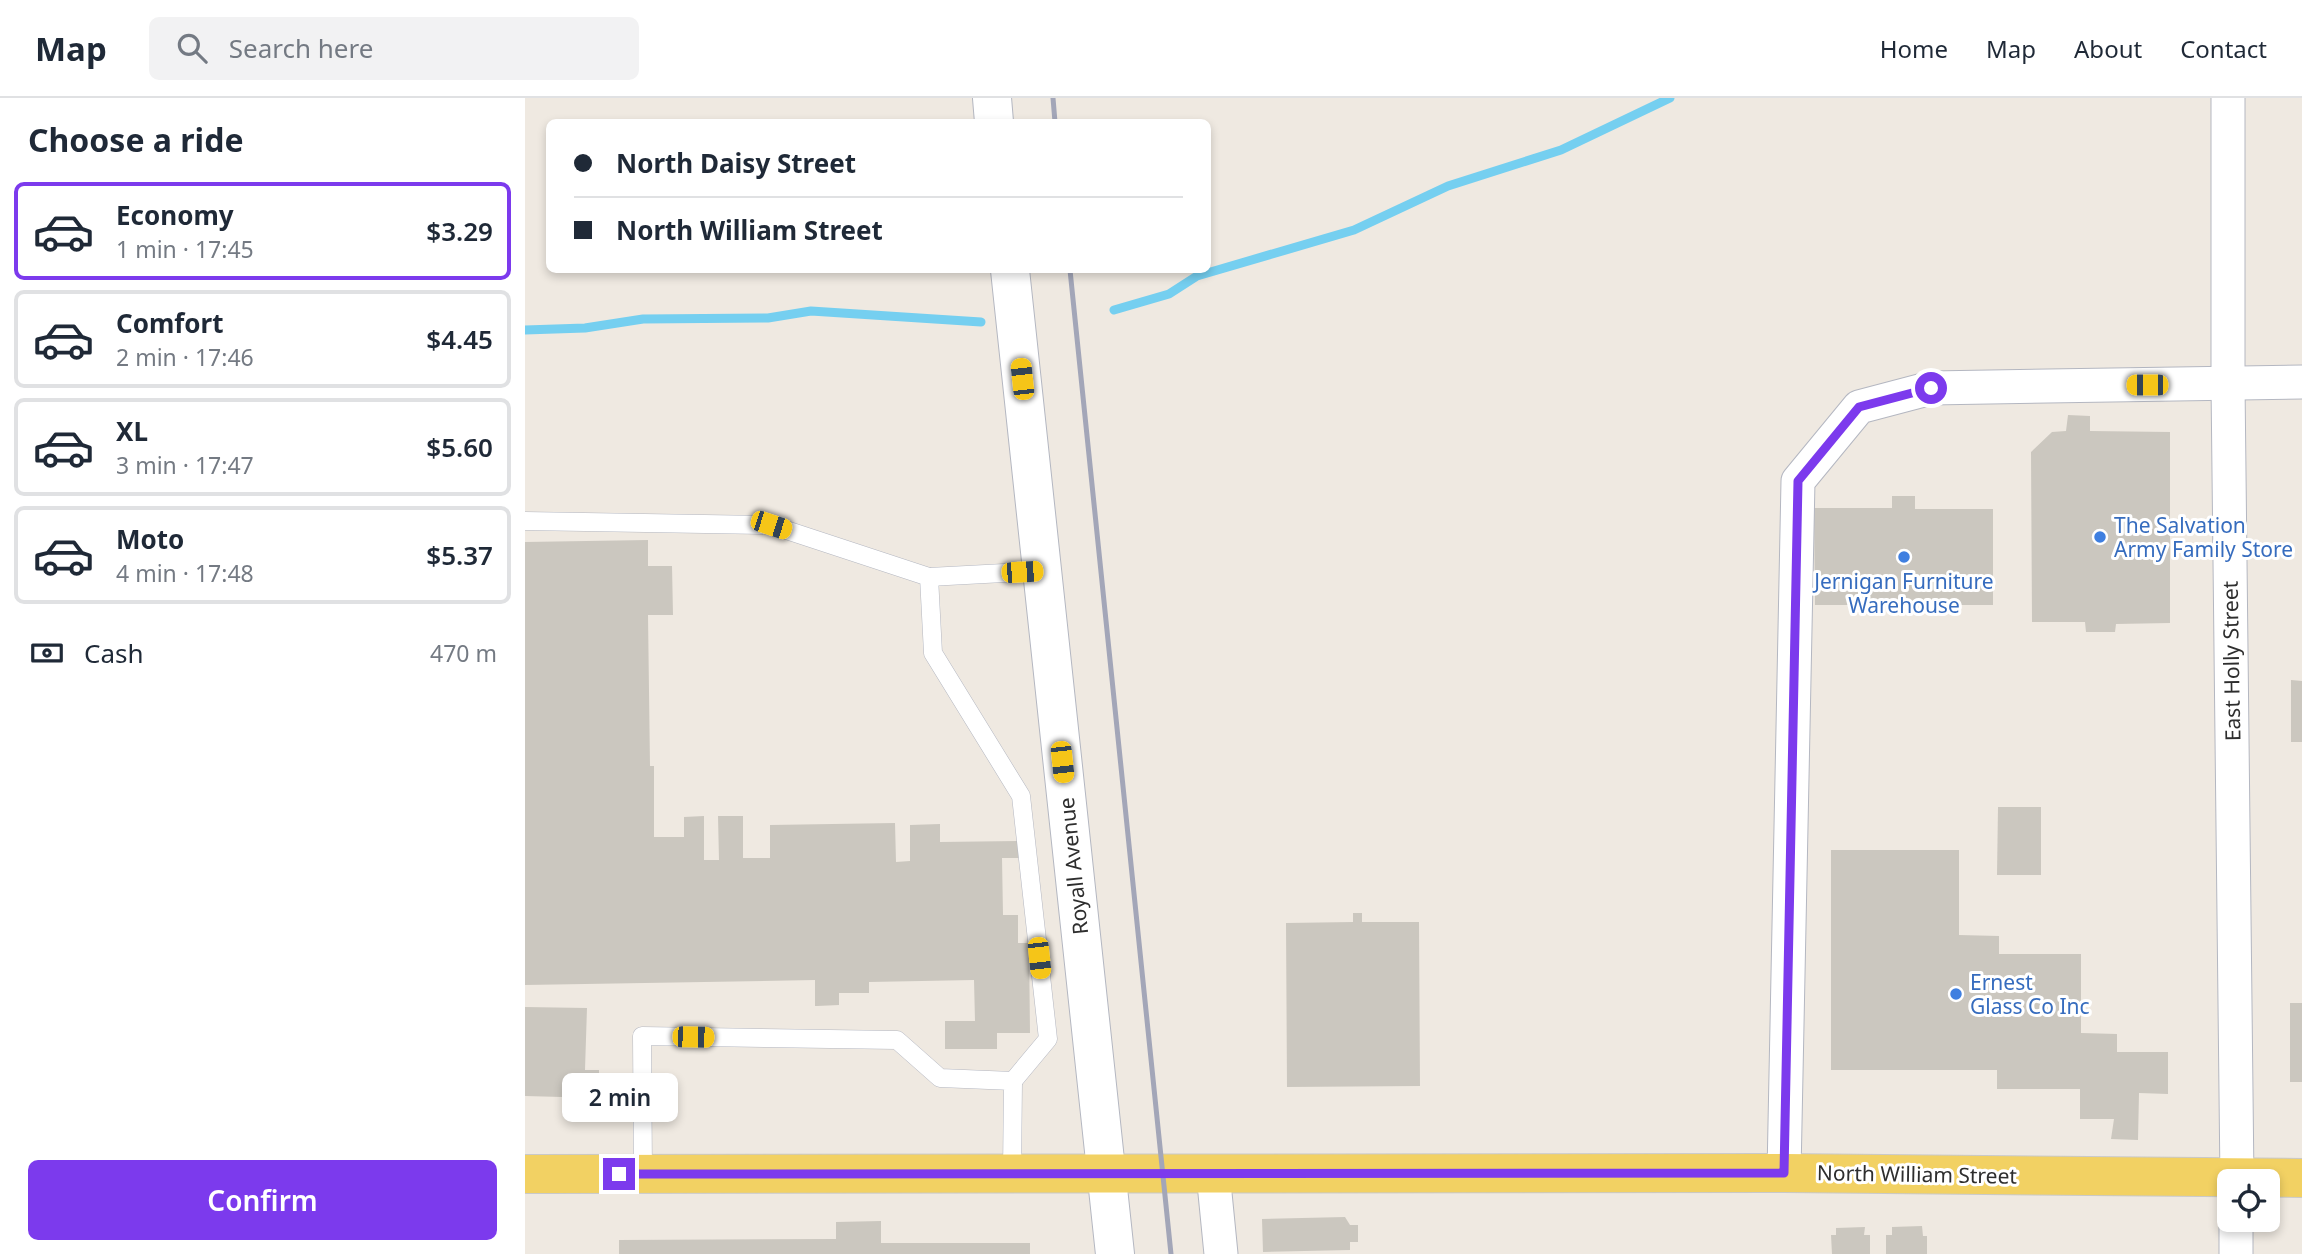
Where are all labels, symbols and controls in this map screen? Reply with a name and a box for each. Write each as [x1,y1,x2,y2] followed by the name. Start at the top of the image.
[149,17,639,80] search box
[35,26,107,71] text: Map
[173,29,211,67] icon: search
[229,30,373,66] text: Search here
[1880,32,1948,65] text: Home
[1986,32,2036,65] text: Map
[2074,32,2142,65] text: About
[2180,32,2267,65] text: Contact
[28,118,244,161] text: Choose a ride
[616,145,856,181] text: North Daisy Street
[116,197,234,233] text: Economy
[32,200,95,263] icon: car
[616,212,883,248] text: North William Street
[426,213,493,249] text: $3.29
[116,233,254,265] text: 1 min · 17:45
[116,305,224,341] text: Comfort
[32,308,95,371] icon: car
[426,321,493,357] text: $4.45
[116,341,254,373] text: 2 min · 17:46
[1010,357,1035,401] car
[1915,372,1947,404] route start
[2127,375,2169,396] car
[116,413,148,449] text: XL
[32,416,95,479] icon: car
[426,429,493,465] text: $5.60
[116,449,254,481] text: 3 min · 17:47
[748,509,795,541] car
[2114,511,2293,563] place label: The Salvation Army Family Store
[116,521,184,557] text: Moto
[32,524,95,587] icon: car
[2092,529,2108,545] marker: The Salvation Army Family Store
[426,537,493,573] text: $5.37
[1896,549,1912,565] marker: Jernigan Furniture Warehouse
[116,557,254,589] text: 4 min · 17:48
[1001,560,1044,584] car
[1812,567,1994,619] place label: Jernigan Furniture Warehouse
[2216,580,2246,741] street label: East Holly Street
[28,634,66,672] icon: cash
[84,635,144,671] text: Cash
[430,637,497,669] text: 470 m
[1050,740,1075,784] car
[1052,796,1094,936] street label: Royall Avenue
[1027,936,1052,980] car
[1970,968,2090,1020] place label: Ernest Glass Co Inc
[1948,986,1964,1002] marker: Ernest Glass Co Inc
[672,1026,715,1048] car
[561,1072,677,1122] callout: 2 min
[589,1081,651,1113] text: 2 min
[603,1158,635,1190] route end
[1817,1158,2018,1190] street label: North William Street
[28,1160,497,1240] button: Confirm
[2217,1169,2280,1232] map controls
[2217,1169,2280,1232] button: locate

